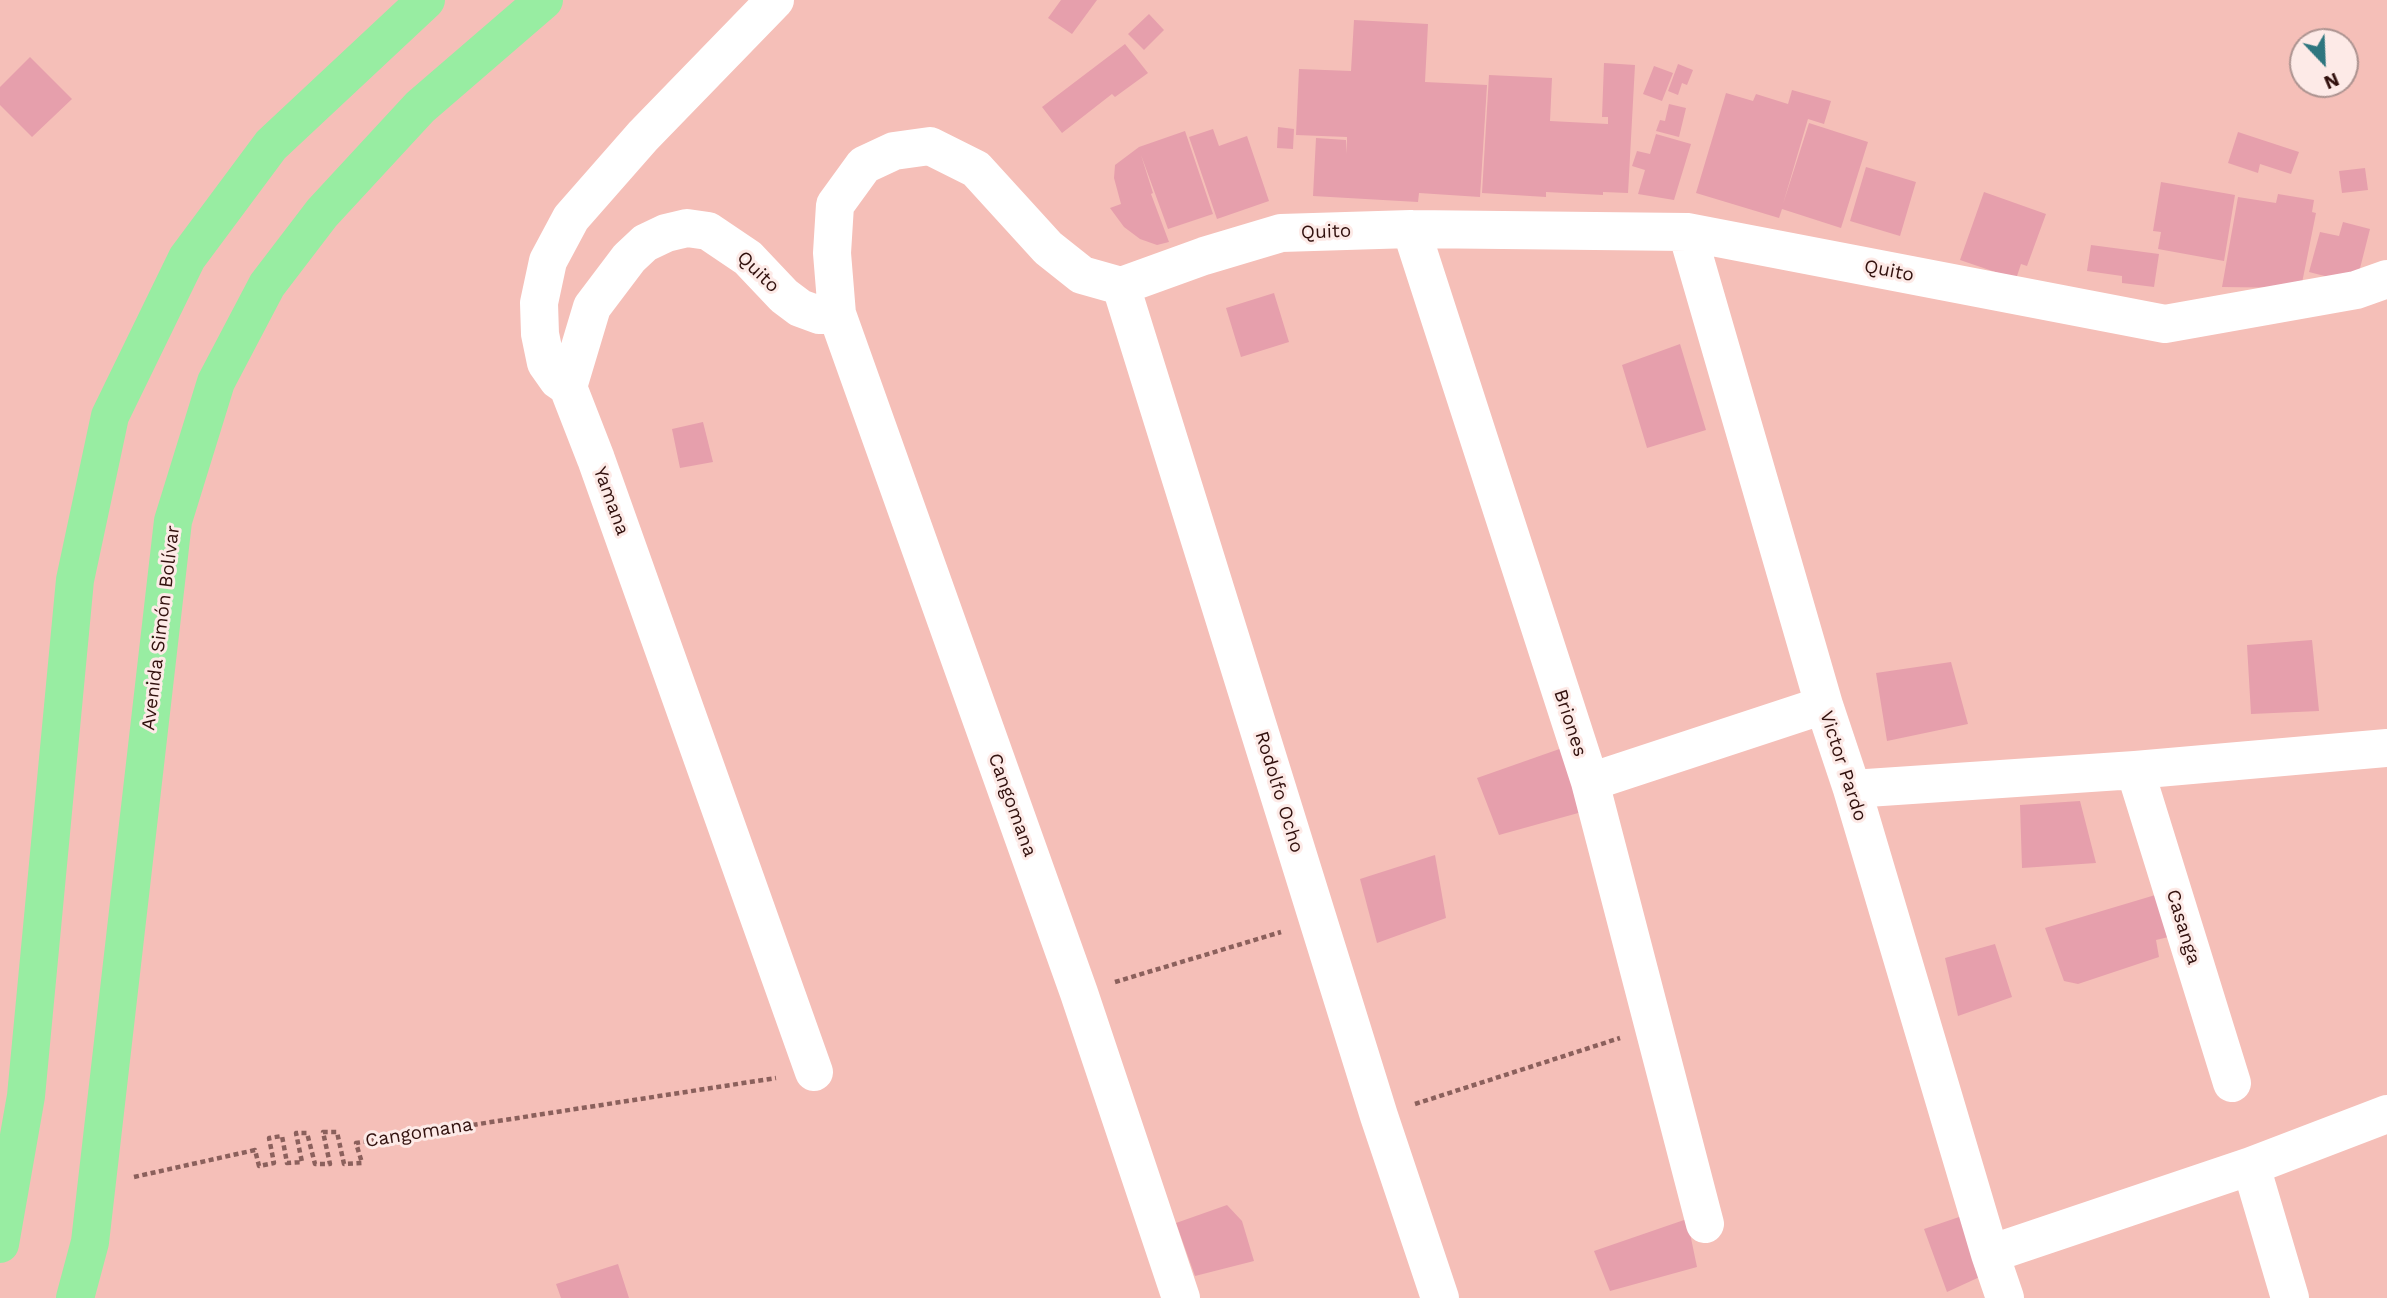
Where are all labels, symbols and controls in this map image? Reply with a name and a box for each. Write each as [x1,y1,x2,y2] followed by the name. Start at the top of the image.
[2289,28,2359,98] north arrow
[2321,68,2343,94] text: N
[1300,220,1352,244] street label: Quito
[732,246,784,298] street label: Quito
[1862,255,1916,287] street label: Quito
[588,464,634,538] street label: Yamana
[137,524,185,732] street label: Avenida Simón Bolívar
[1548,686,1592,760] street label: Briones
[1814,708,1872,824] street label: Victor Pardo
[1250,728,1308,856] street label: Rodolfo Ocho
[983,750,1041,860] street label: Cangomana
[2161,887,2205,967] street label: Casanga
[364,1113,474,1153] street label: Cangomana

